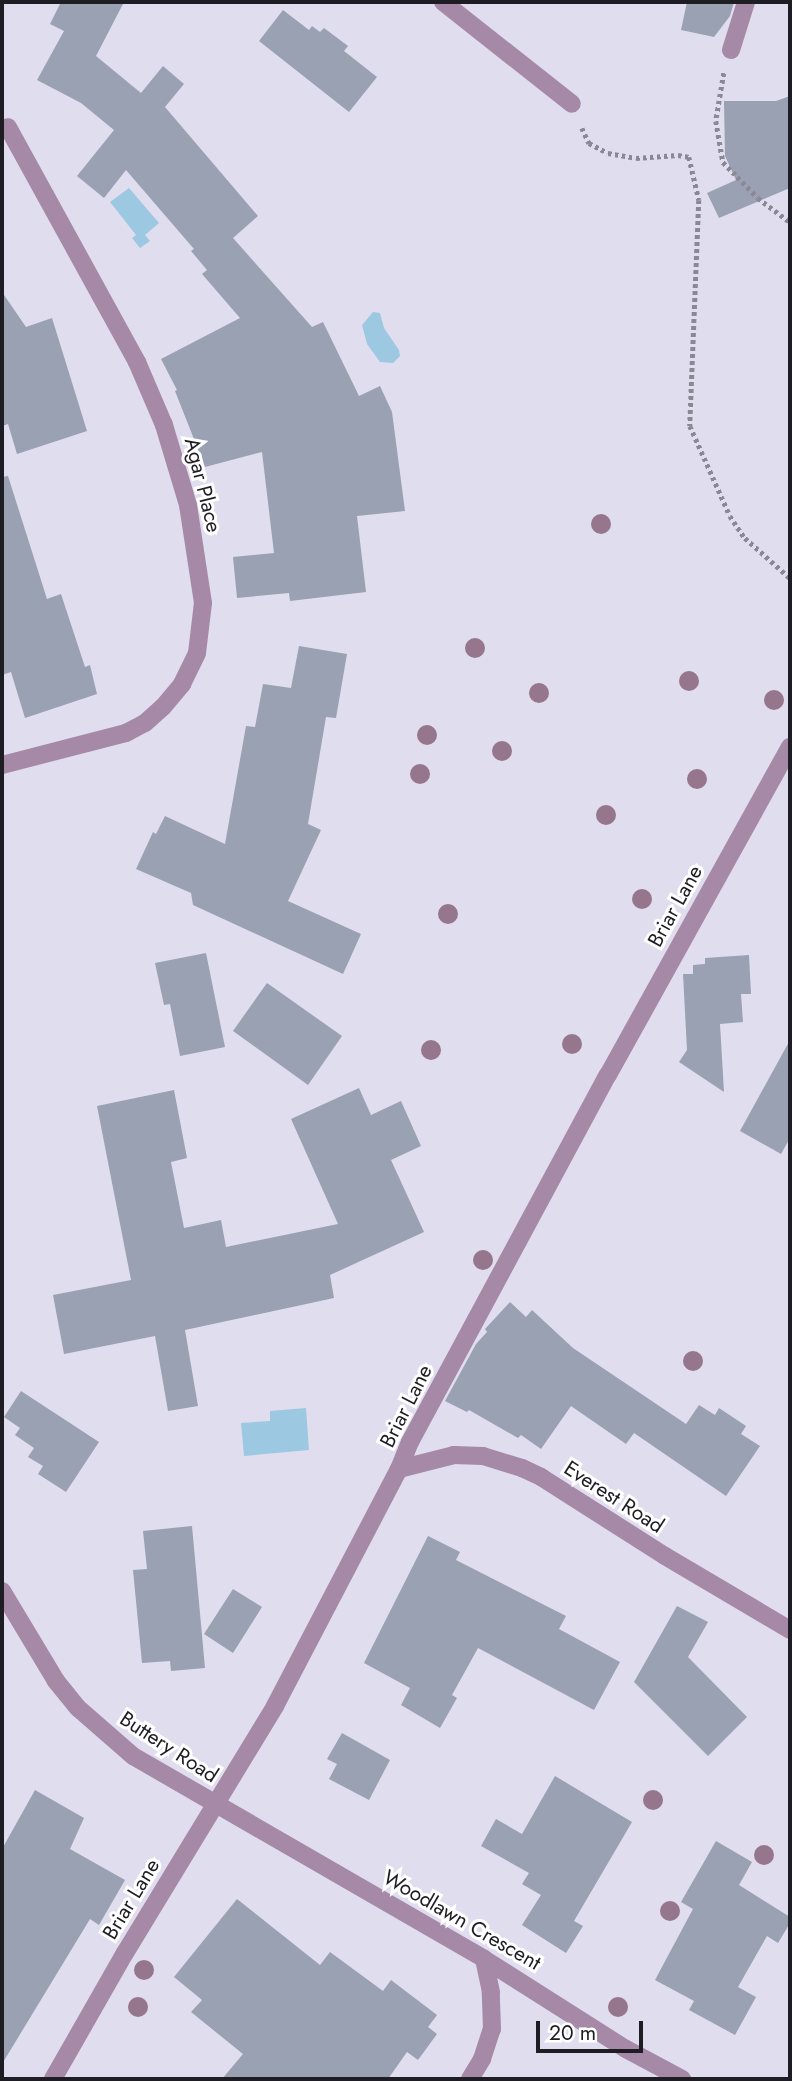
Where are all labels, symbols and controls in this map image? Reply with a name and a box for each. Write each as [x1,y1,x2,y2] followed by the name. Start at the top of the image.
[179,435,227,535] street label: Agar Place
[642,861,708,951] street label: Briar Lane
[374,1360,438,1452] street label: Briar Lane
[559,1455,669,1539] street label: Everest Road
[115,1706,223,1788] street label: Buttery Road
[97,1854,165,1944] street label: Briar Lane
[379,1865,545,1975] street label: Woodlawn Crescent
[540,2008,647,2052] scale bar
[549,2018,596,2048] text: 20 m

